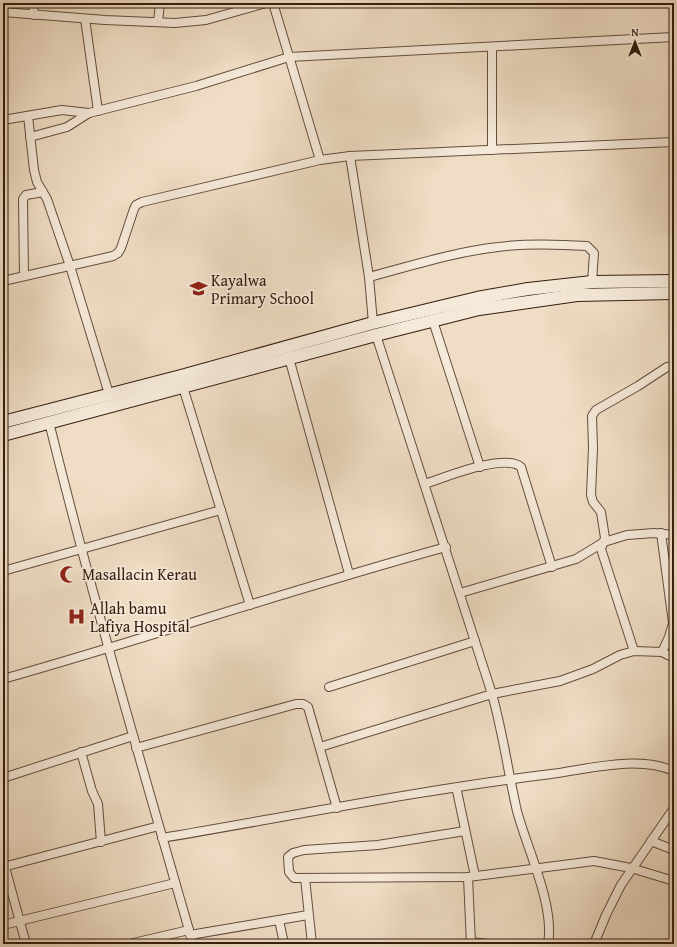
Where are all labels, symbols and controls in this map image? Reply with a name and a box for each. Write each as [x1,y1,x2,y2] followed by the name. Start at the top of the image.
[615,22,655,62] north arrow
[631,24,639,40] text: N
[211,268,314,310] place label: Kayalwa Primary School
[188,279,208,299] school or university icon: Kayalwa Primary School
[82,562,197,586] place label: Masallacin Kerau
[59,564,79,584] mosque icon: Masallacin Kerau
[90,596,190,638] place label: Allah bamu Lafiya Hospital
[67,607,87,627] hospital icon: Allah bamu Lafiya Hospital

